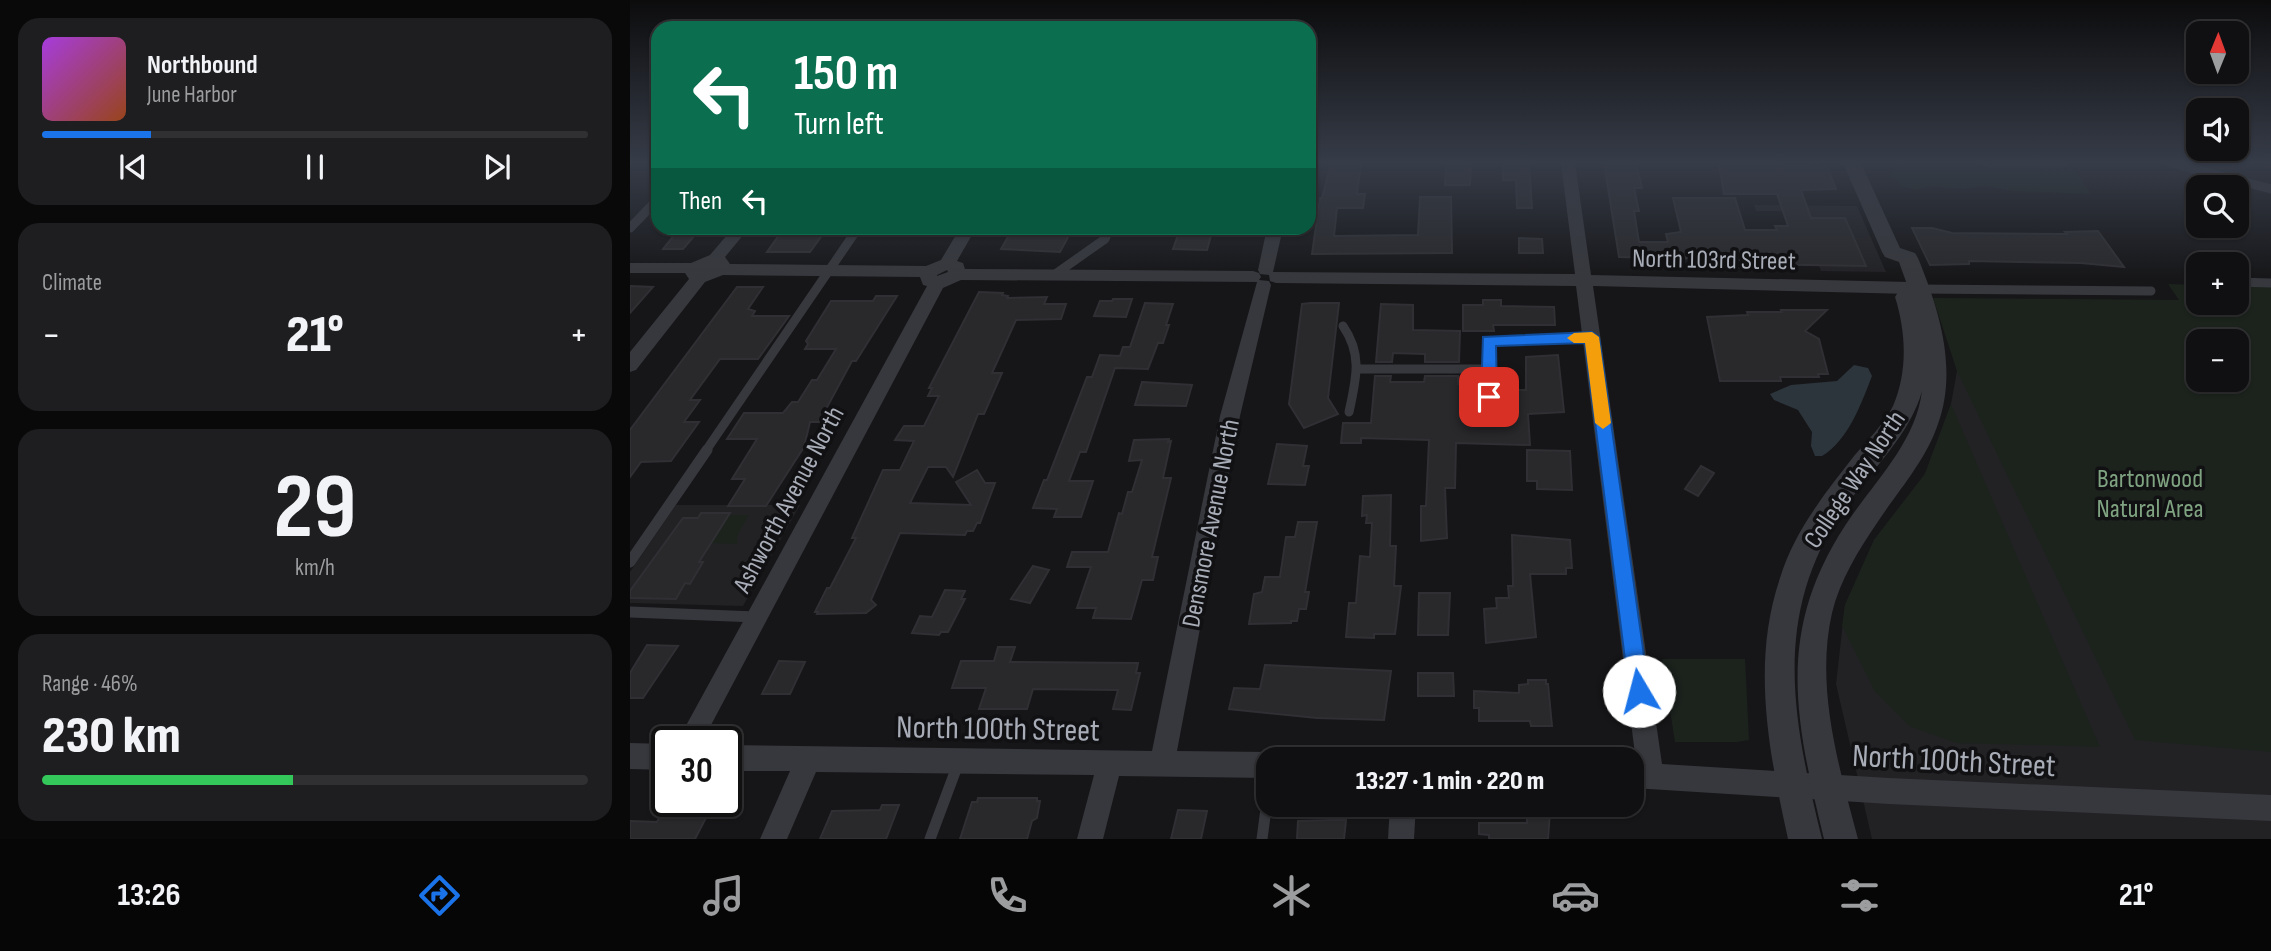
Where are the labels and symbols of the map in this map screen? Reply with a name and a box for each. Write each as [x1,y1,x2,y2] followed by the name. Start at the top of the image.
[2186,21,2249,84] north arrow
[1632,244,1796,277] street label: North 103rd Street
[1459,367,1519,427] pin
[727,401,851,599] street label: Ashworth Avenue North
[1798,405,1913,555] street label: College Way North
[1176,417,1247,630] street label: Densmore Avenue North
[2096,464,2204,525] park label: Bartonwood Natural Area
[1602,654,1676,728] position arrow
[896,708,1100,751] street label: North 100th Street
[651,726,742,817] speed limit sign: 30
[1851,737,2057,786] street label: North 100th Street

